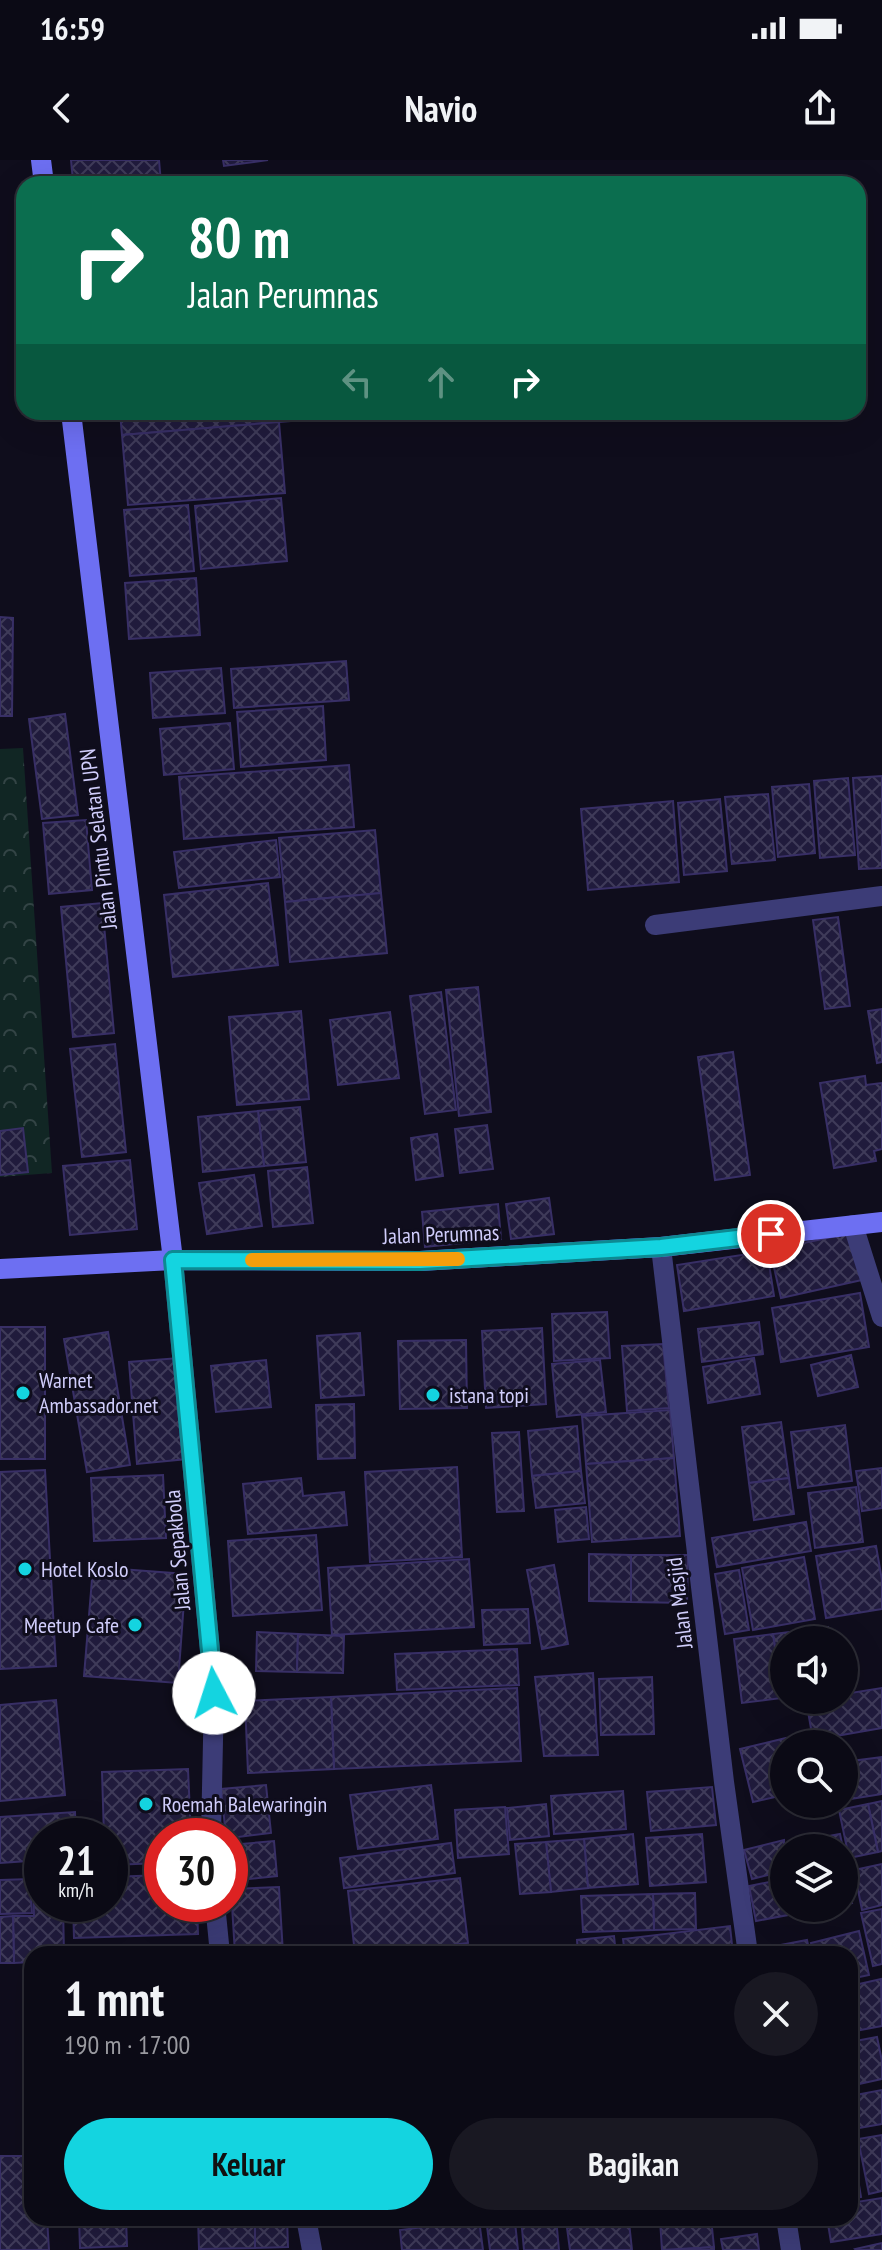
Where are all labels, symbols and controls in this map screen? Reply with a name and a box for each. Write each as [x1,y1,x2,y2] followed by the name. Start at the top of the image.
[40,9,105,48] text: 16:59
[405,85,477,132] text: Navio
[40,86,84,130] icon: back
[798,86,842,130] icon: share
[188,201,290,273] text: 80 m
[56,208,160,312] icon: right
[188,271,379,318] text: Jalan Perumnas
[335,360,379,404] icon: left
[419,360,463,404] icon: ahead
[503,360,547,404] icon: right
[73,747,123,932] street label: Jalan Pintu Selatan UPN
[737,1200,805,1268] pin
[749,1212,793,1256] icon: arrive
[381,1218,500,1250] street label: Jalan Perumnas
[39,1366,158,1419] place label: Warnet Ambassador.net
[449,1381,529,1409] place label: istana topi
[14,1384,32,1402] marker: Warnet Ambassador.net
[424,1386,442,1404] marker: istana topi
[158,1489,196,1612] street label: Jalan Sepakbola
[41,1555,129,1583] place label: Hotel Koslo
[660,1556,699,1651] street label: Jalan Masjid
[16,1560,34,1578] marker: Hotel Koslo
[24,1611,119,1639] place label: Meetup Cafe
[126,1616,144,1634] marker: Meetup Cafe
[770,1626,858,1922] map controls
[770,1626,858,1714] button: sound
[172,1651,256,1735] position arrow
[770,1730,858,1818] button: search
[162,1790,327,1818] place label: Roemah Balewaringin
[137,1795,155,1813] marker: Roemah Balewaringin
[144,1818,248,1922] speed limit sign: 30
[57,1834,95,1886] text: 21
[770,1834,858,1922] button: layers
[58,1877,94,1903] text: km/h
[64,1967,164,2029] text: 1 mnt
[734,1972,818,2056] button: close
[64,2028,190,2061] text: 190 m · 17:00
[64,2118,433,2210] button: Keluar
[449,2118,818,2210] button: Bagikan

